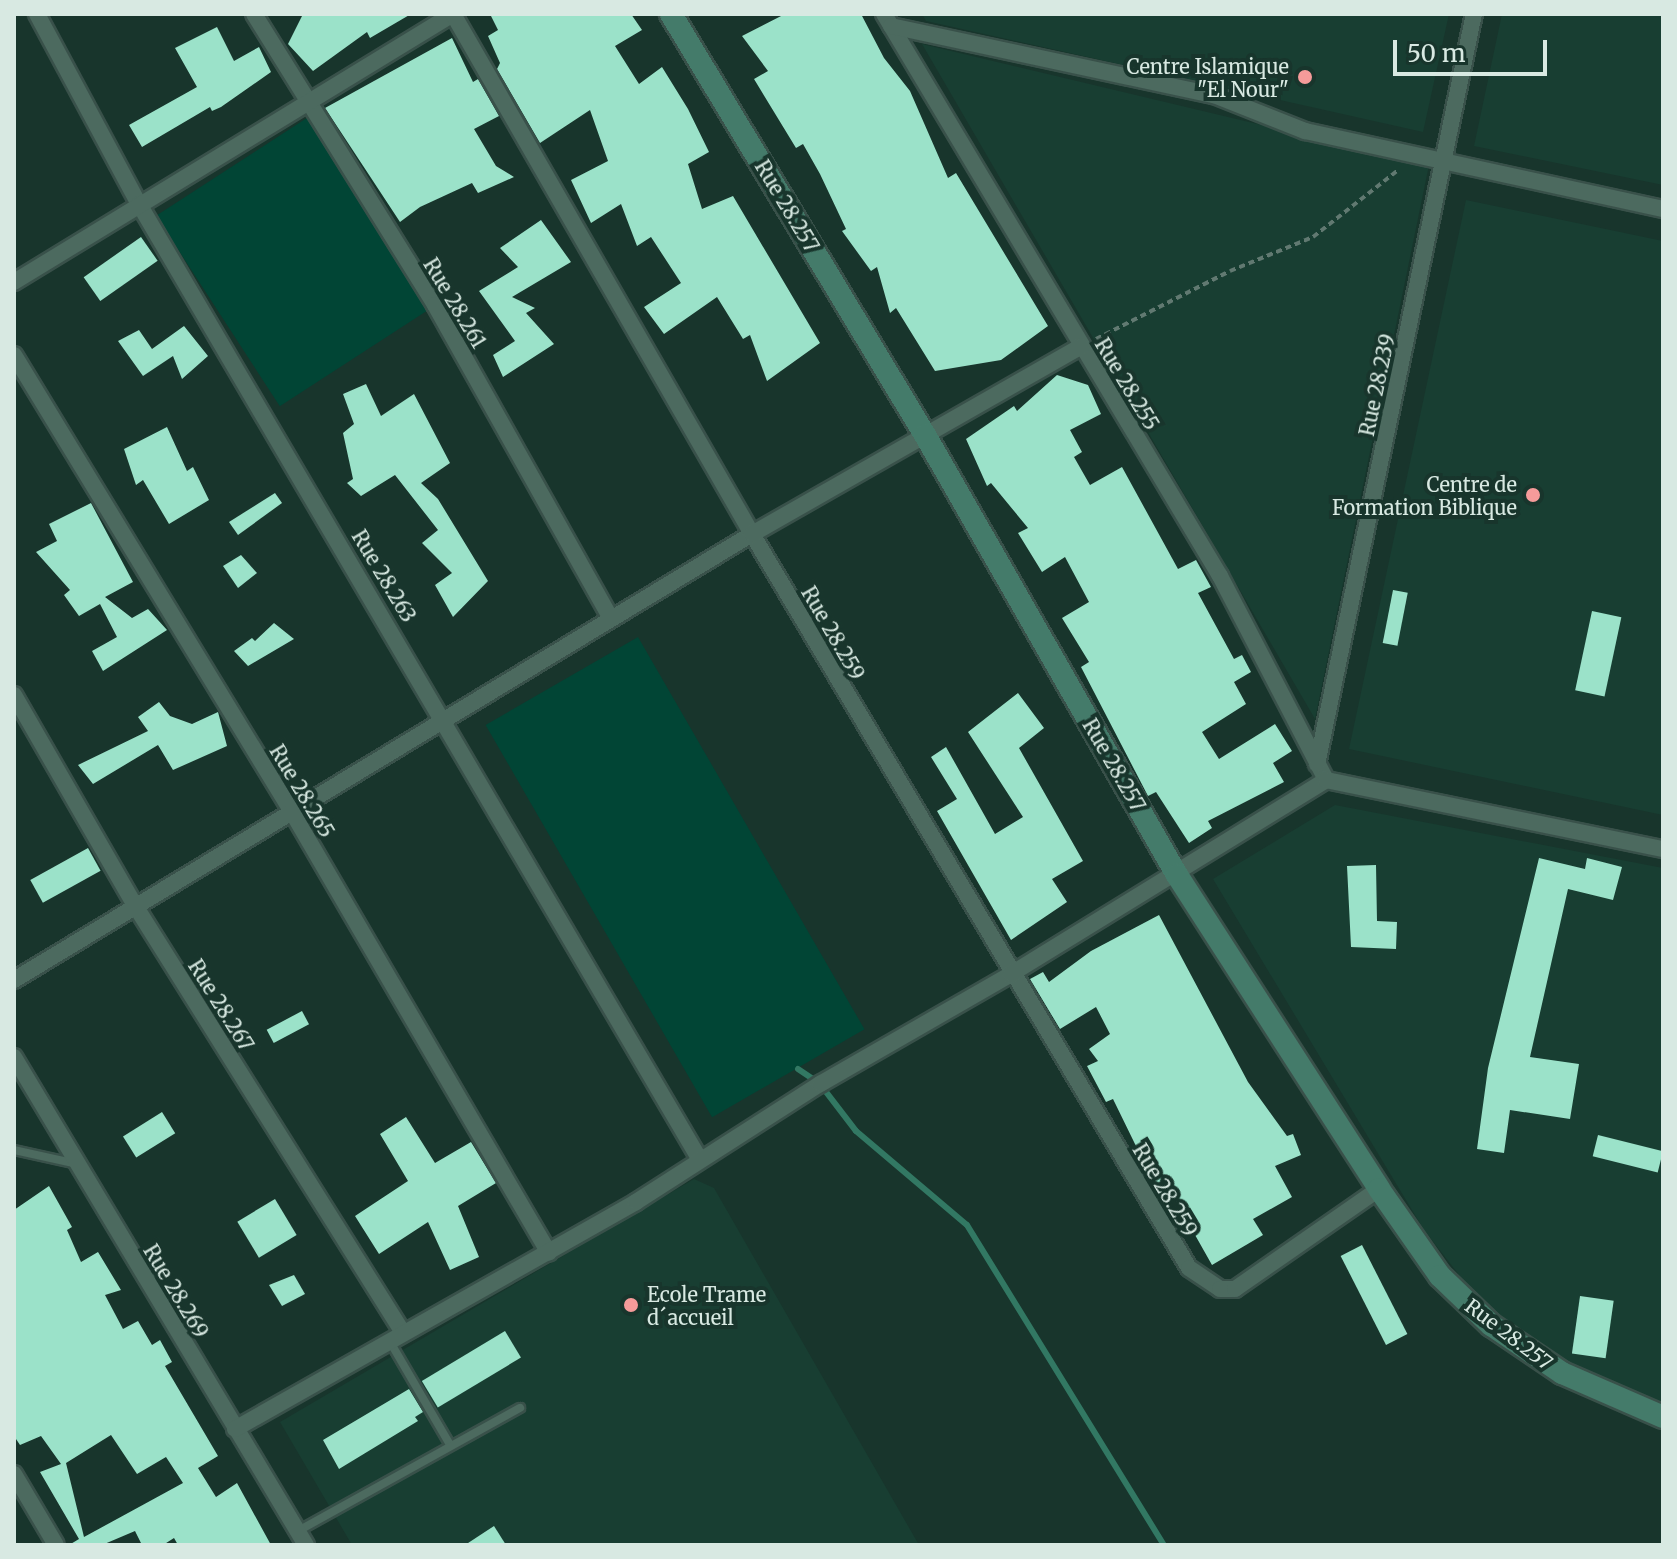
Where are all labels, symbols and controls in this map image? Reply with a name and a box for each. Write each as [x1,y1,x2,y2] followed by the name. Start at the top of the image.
[1397,24,1551,74] scale bar
[1407,38,1466,69] text: 50 m
[1127,54,1289,101] place label: Centre Islamique "El Nour"
[1296,68,1314,86] marker: Centre Islamique "El Nour"
[750,156,824,256] street label: Rue 28.257
[419,254,491,352] street label: Rue 28.261
[1354,332,1400,438] street label: Rue 28.239
[1090,334,1164,434] street label: Rue 28.255
[1332,472,1517,519] place label: Centre de Formation Biblique
[1524,486,1542,504] marker: Centre de Formation Biblique
[347,525,421,627] street label: Rue 28.263
[797,582,869,684] street label: Rue 28.259
[1078,714,1150,816] street label: Rue 28.257
[265,740,339,842] street label: Rue 28.265
[184,955,258,1055] street label: Rue 28.267
[1128,1139,1202,1241] street label: Rue 28.259
[139,1240,213,1342] street label: Rue 28.269
[647,1282,766,1329] place label: Ecole Trame d´accueil
[1461,1293,1557,1375] street label: Rue 28.257
[622,1296,640,1314] marker: Ecole Trame d´accueil

